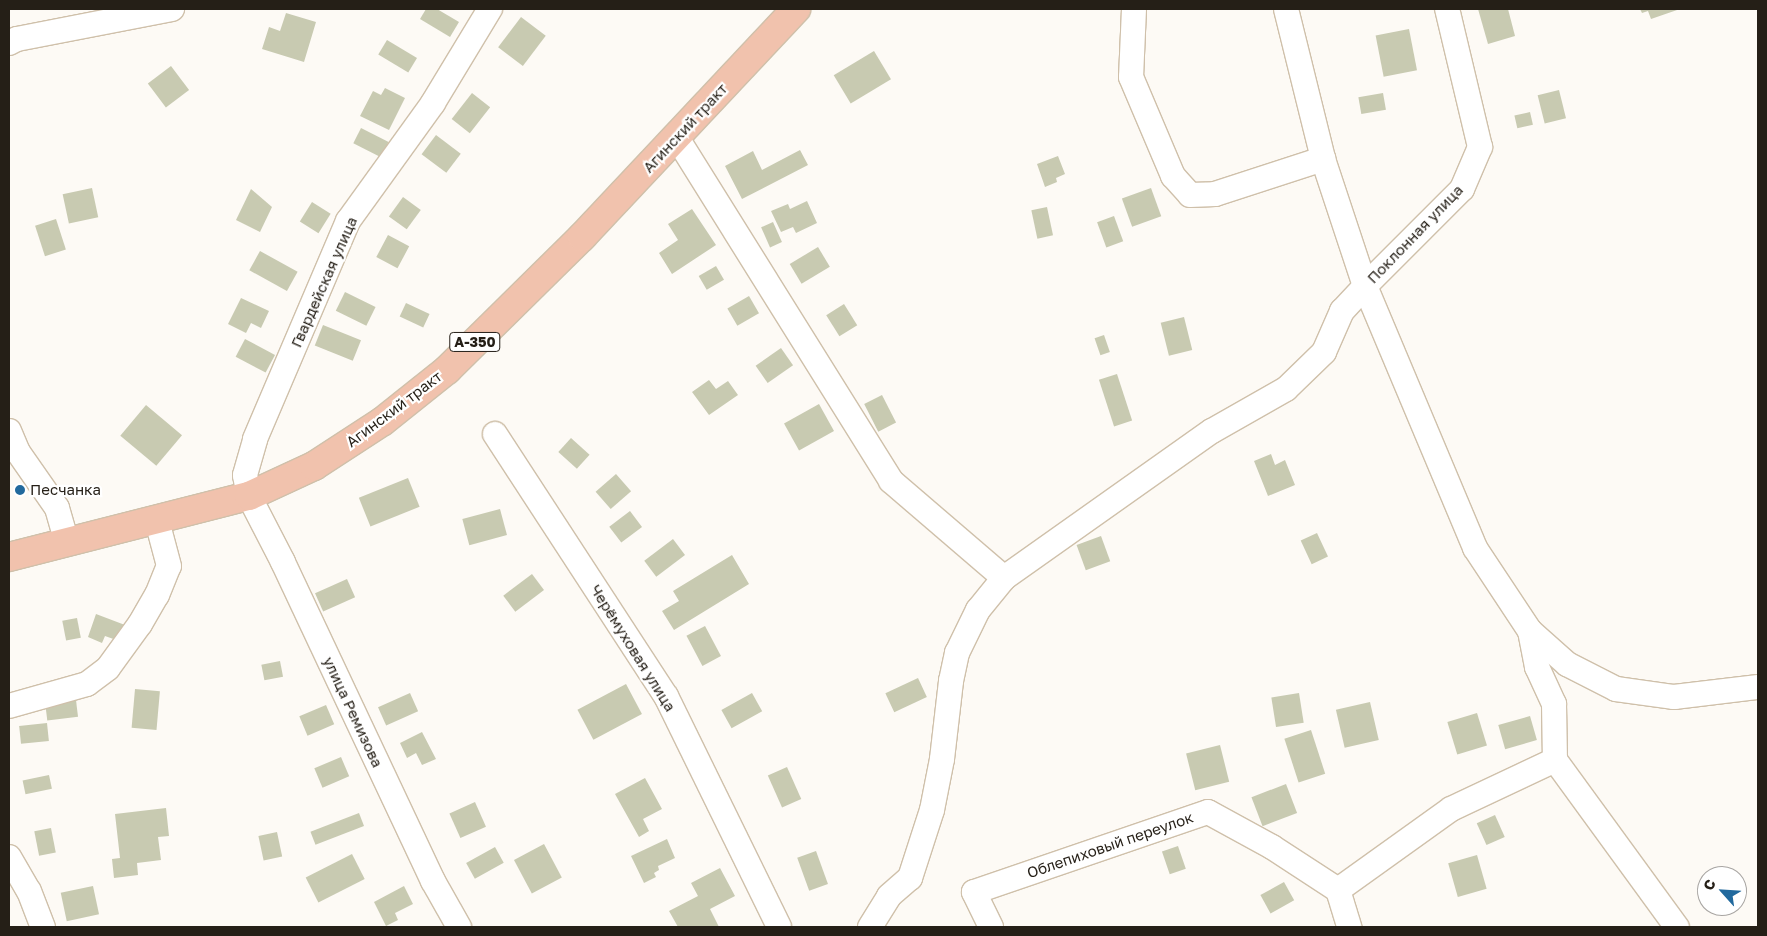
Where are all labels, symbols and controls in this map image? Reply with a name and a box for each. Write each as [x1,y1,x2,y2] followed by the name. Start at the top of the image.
[639,80,731,176] street label: Агинский тракт
[1363,181,1467,287] street label: Поклонная улица
[287,214,361,350] street label: Гвардейская улица
[449,331,501,354] road number: А-350
[343,367,445,451] street label: Агинский тракт
[30,481,101,499] place label: Песчанка
[14,484,26,496] marker: Песчанка
[587,581,679,715] street label: Черёмуховая улица
[320,654,386,770] street label: улица Ремизова
[1025,808,1195,882] street label: Облепиховый переулок
[1697,866,1747,916] north arrow
[1699,876,1719,893] text: С

